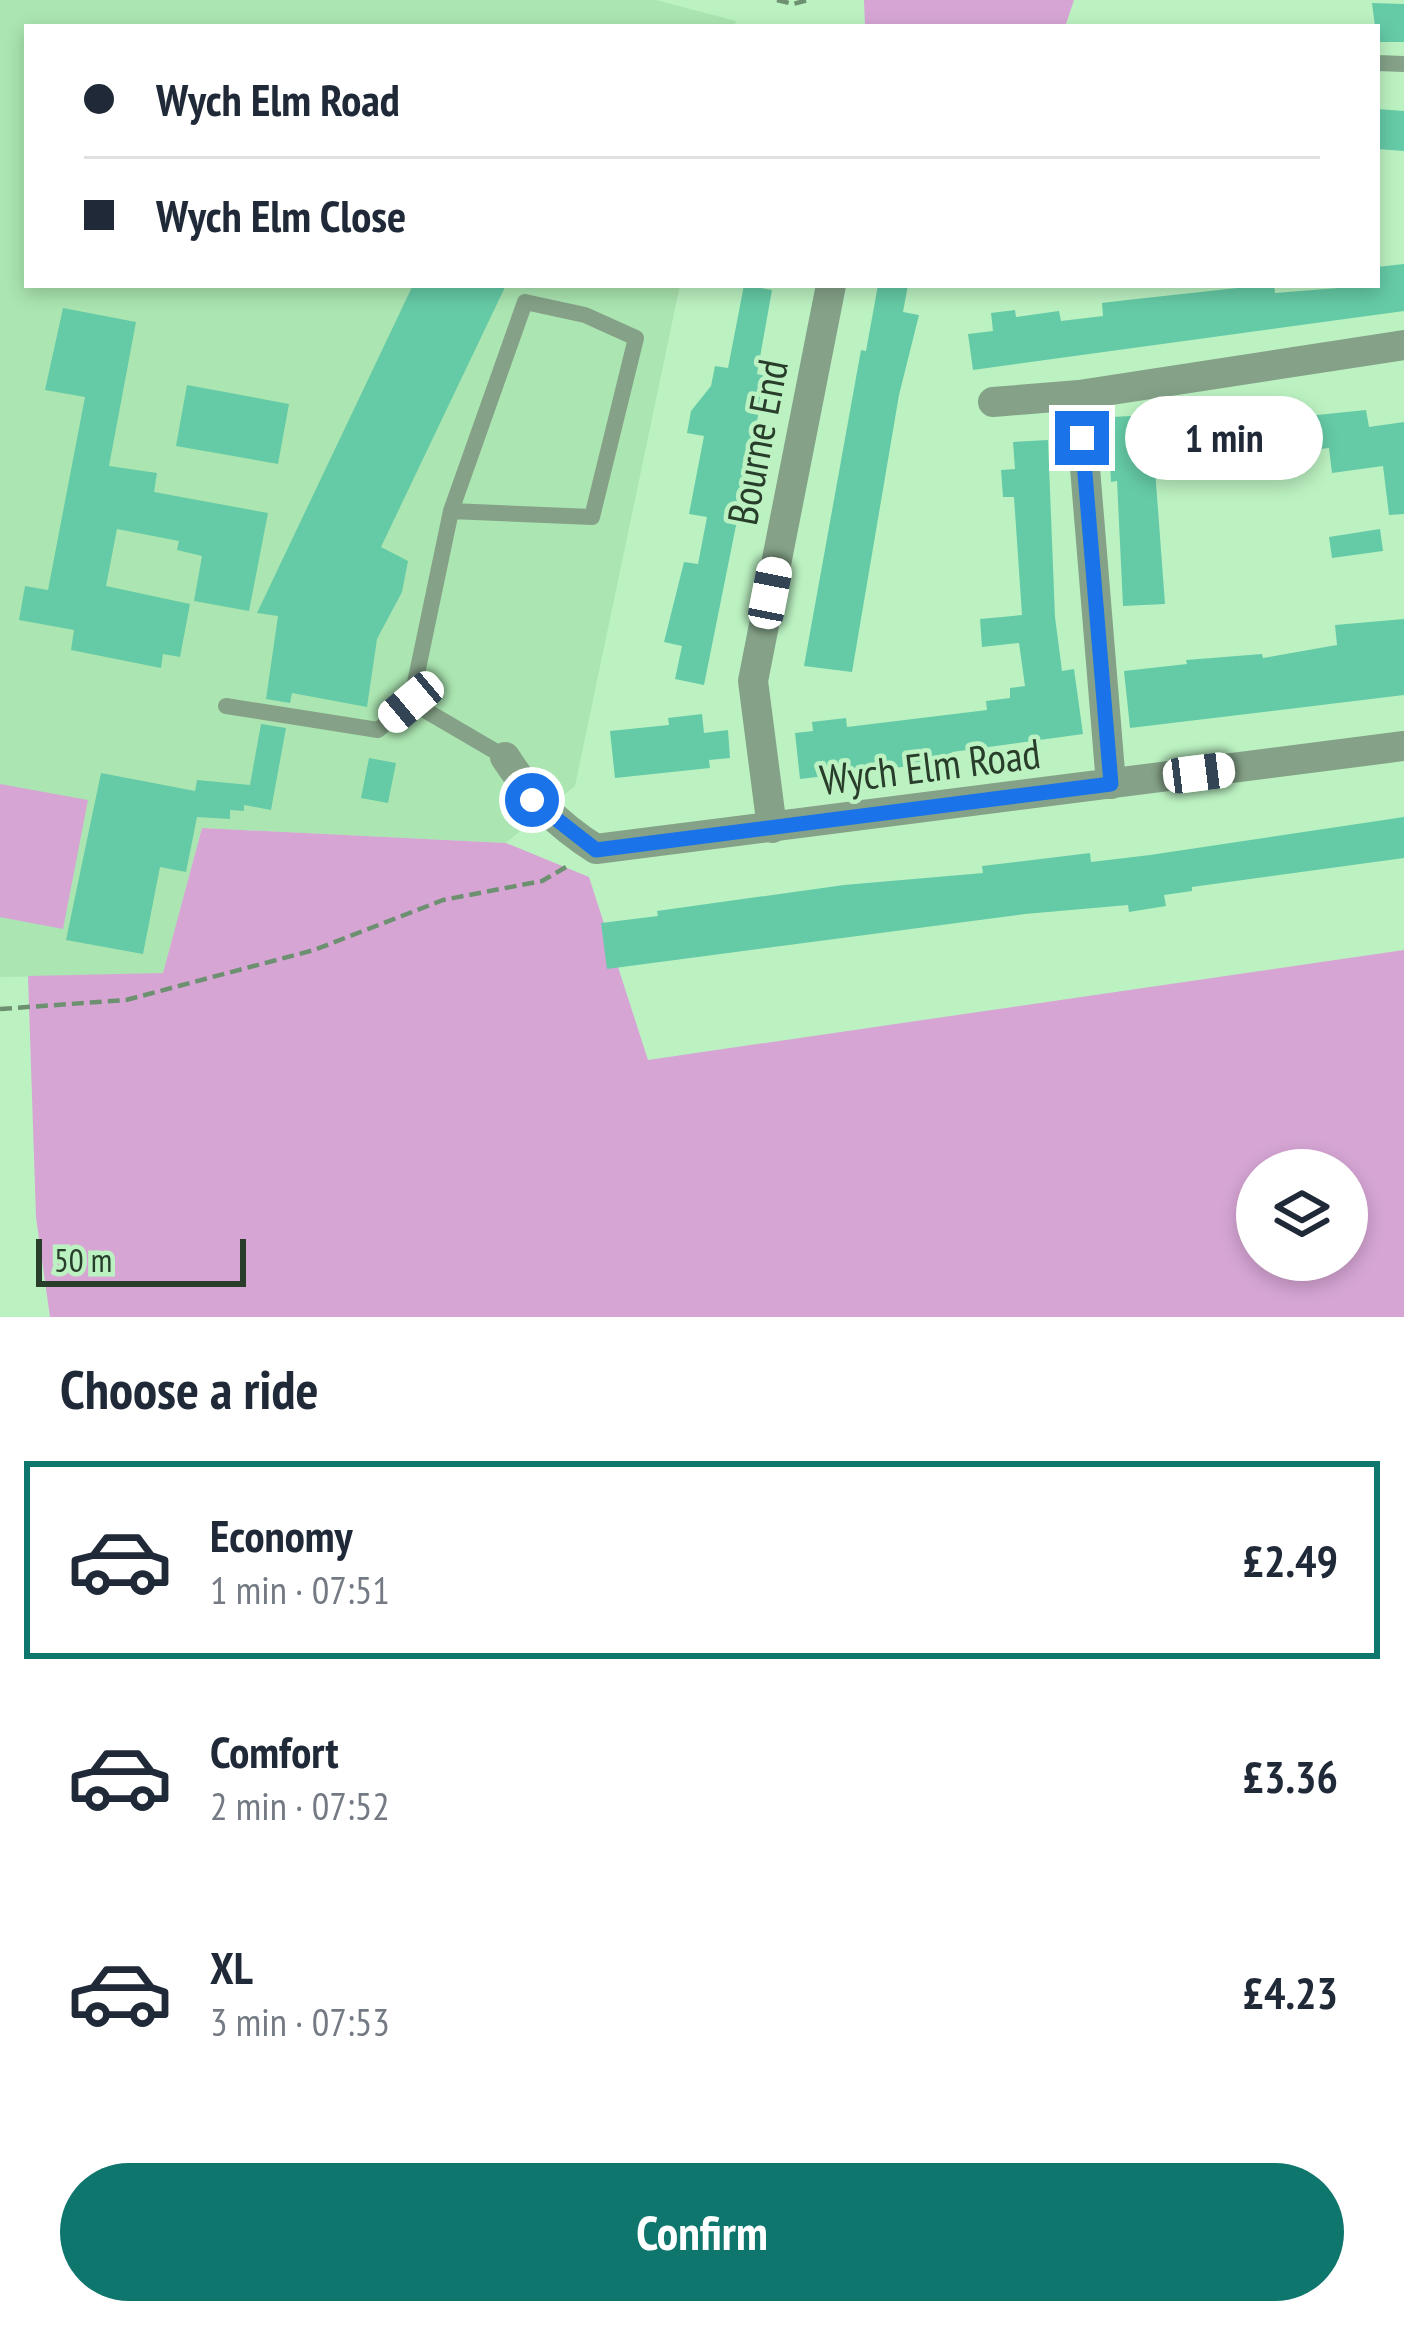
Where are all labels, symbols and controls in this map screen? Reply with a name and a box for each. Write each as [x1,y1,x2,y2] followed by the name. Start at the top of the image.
[156,70,400,128] text: Wych Elm Road
[156,186,406,244] text: Wych Elm Close
[714,355,800,529] street label: Bourne End
[1124,396,1322,480] callout: 1 min
[1055,411,1109,465] route end
[1185,412,1263,463] text: 1 min
[745,554,795,632] car
[372,665,450,739] car
[817,725,1043,807] street label: Wych Elm Road
[1161,751,1237,795] car
[505,773,559,827] route start
[1236,1149,1368,1281] map controls
[1236,1149,1368,1281] button: layers
[36,1233,246,1286] scale bar
[54,1238,112,1281] text: 50 m
[60,1354,319,1424] text: Choose a ride
[66,1506,174,1614] icon: car
[210,1506,353,1564] text: Economy
[1242,1531,1338,1589] text: £2.49
[210,1564,390,1615] text: 1 min · 07:51
[66,1722,174,1830] icon: car
[210,1722,339,1780] text: Comfort
[1242,1747,1338,1805] text: £3.36
[210,1780,390,1831] text: 2 min · 07:52
[66,1938,174,2046] icon: car
[210,1938,253,1996] text: XL
[1242,1963,1338,2021] text: £4.23
[210,1996,390,2047] text: 3 min · 07:53
[60,2163,1344,2301] button: Confirm

